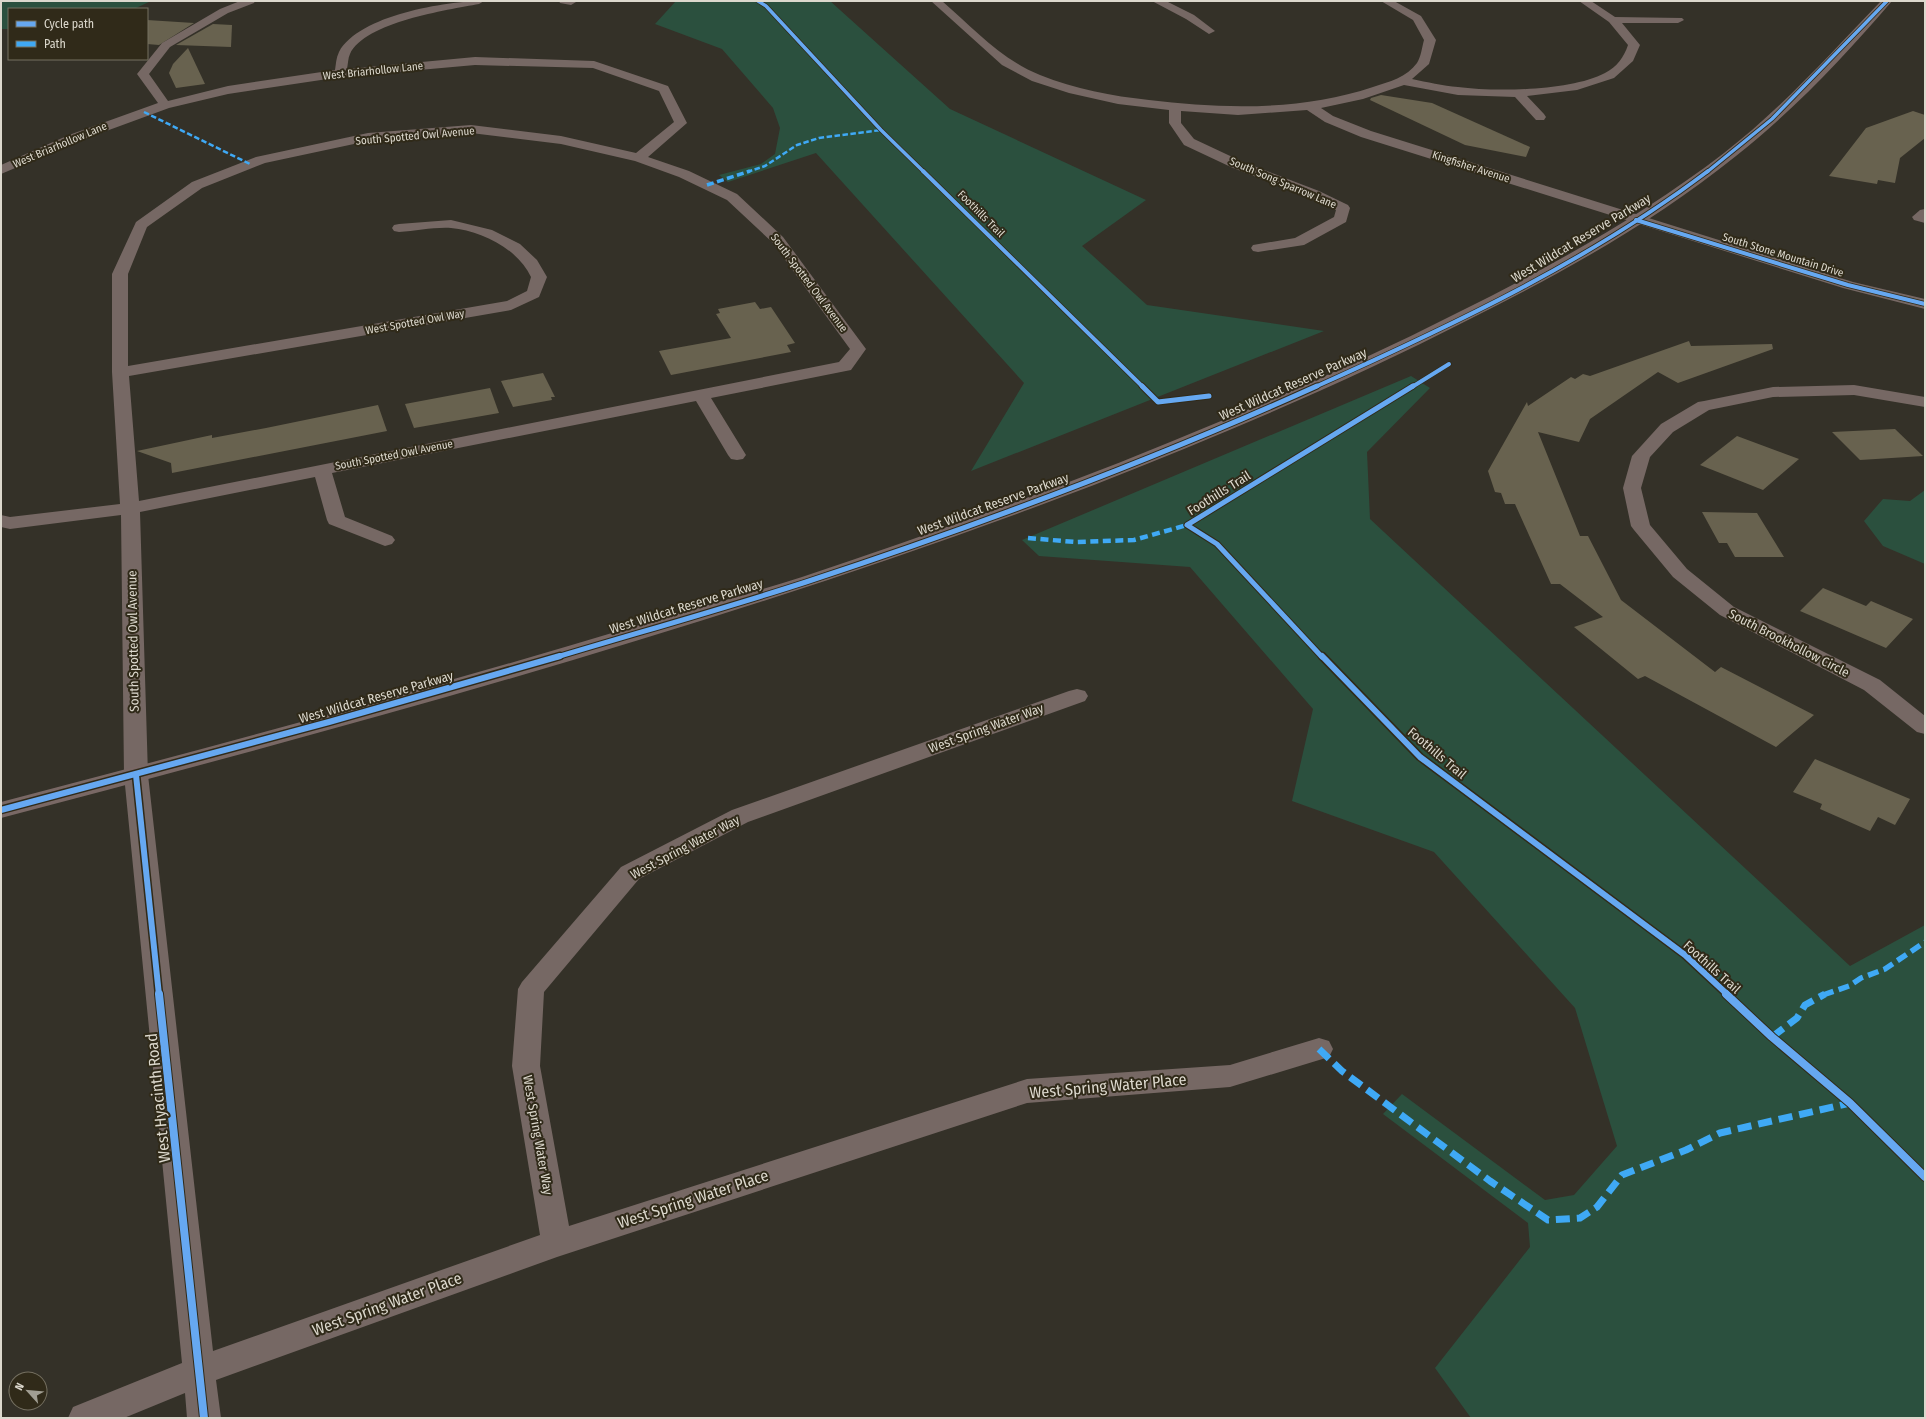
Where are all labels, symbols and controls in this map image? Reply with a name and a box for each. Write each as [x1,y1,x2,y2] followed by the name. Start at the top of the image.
[8,8,148,60] legend
[44,17,94,31] text: Cycle path
[44,37,66,51] text: Path
[322,59,424,83] street label: West Briarhollow Lane
[11,119,109,171] street label: West Briarhollow Lane
[355,124,475,148] street label: South Spotted Owl Avenue
[1431,148,1511,186] street label: Kingfisher Avenue
[1228,155,1338,211] street label: South Song Sparrow Lane
[955,188,1007,240] street label: Foothills Trail
[1509,190,1654,286] street label: West Wildcat Reserve Parkway
[1721,230,1845,280] street label: South Stone Mountain Drive
[768,231,850,335] street label: South Spotted Owl Avenue
[365,307,466,337] street label: West Spotted Owl Way
[1217,345,1369,423] street label: West Wildcat Reserve Parkway
[334,437,454,473] street label: South Spotted Owl Avenue
[1185,467,1254,518] street label: Foothills Trail
[915,470,1071,538] street label: West Wildcat Reserve Parkway
[124,570,142,712] street label: South Spotted Owl Avenue
[607,575,765,637] street label: West Wildcat Reserve Parkway
[1726,606,1852,680] street label: South Brookhollow Circle
[297,668,455,726] street label: West Wildcat Reserve Parkway
[926,700,1046,756] street label: West Spring Water Way
[1405,724,1470,782] street label: Foothills Trail
[628,812,742,882] street label: West Spring Water Way
[1680,937,1744,997] street label: Foothills Trail
[142,1032,174,1164] street label: West Hyacinth Road
[1029,1070,1187,1102] street label: West Spring Water Place
[520,1074,556,1196] street label: West Spring Water Way
[615,1166,771,1232] street label: West Spring Water Place
[310,1268,464,1340] street label: West Spring Water Place
[8,1371,48,1411] north arrow
[12,1381,27,1393] text: N

